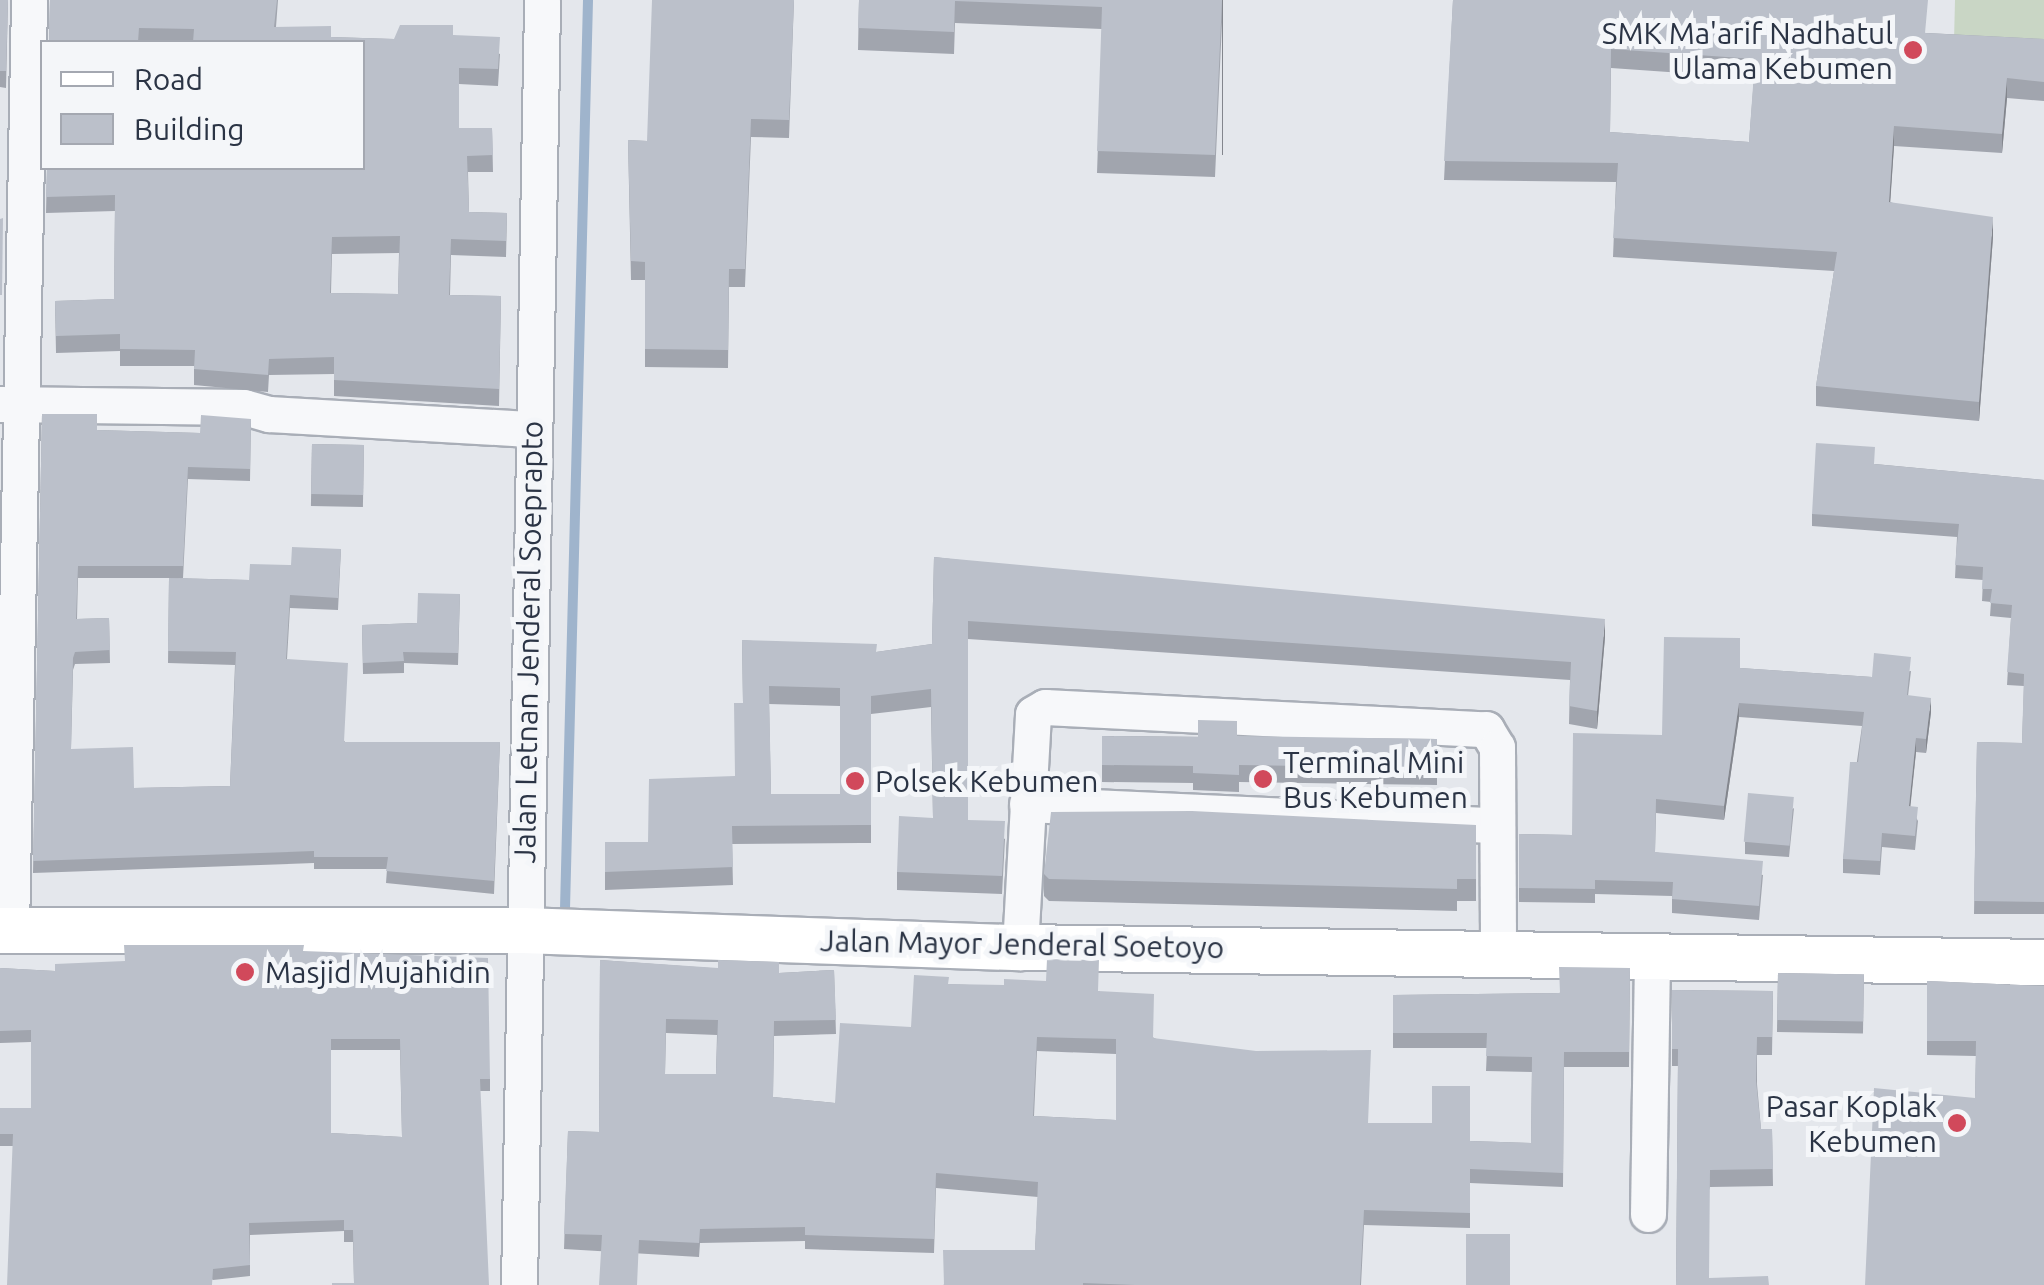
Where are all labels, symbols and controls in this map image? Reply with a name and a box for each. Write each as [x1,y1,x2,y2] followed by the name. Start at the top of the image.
[1602,15,1893,86] place label: SMK Ma'arif Nadhatul Ulama Kebumen
[1902,39,1924,61] marker: SMK Ma'arif Nadhatul Ulama Kebumen
[40,40,365,170] legend
[134,62,203,96] text: Road
[134,112,245,146] text: Building
[506,420,550,864] street label: Jalan Letnan Jenderal Soeprapto
[1283,744,1468,814] place label: Terminal Mini Bus Kebumen
[875,763,1098,799] place label: Polsek Kebumen
[1252,768,1274,790] marker: Terminal Mini Bus Kebumen
[844,770,866,792] marker: Polsek Kebumen
[820,922,1224,966] street label: Jalan Mayor Jenderal Soetoyo
[265,954,491,990] place label: Masjid Mujahidin
[234,961,256,983] marker: Masjid Mujahidin
[1766,1088,1937,1158] place label: Pasar Koplak Kebumen
[1946,1112,1968,1134] marker: Pasar Koplak Kebumen

